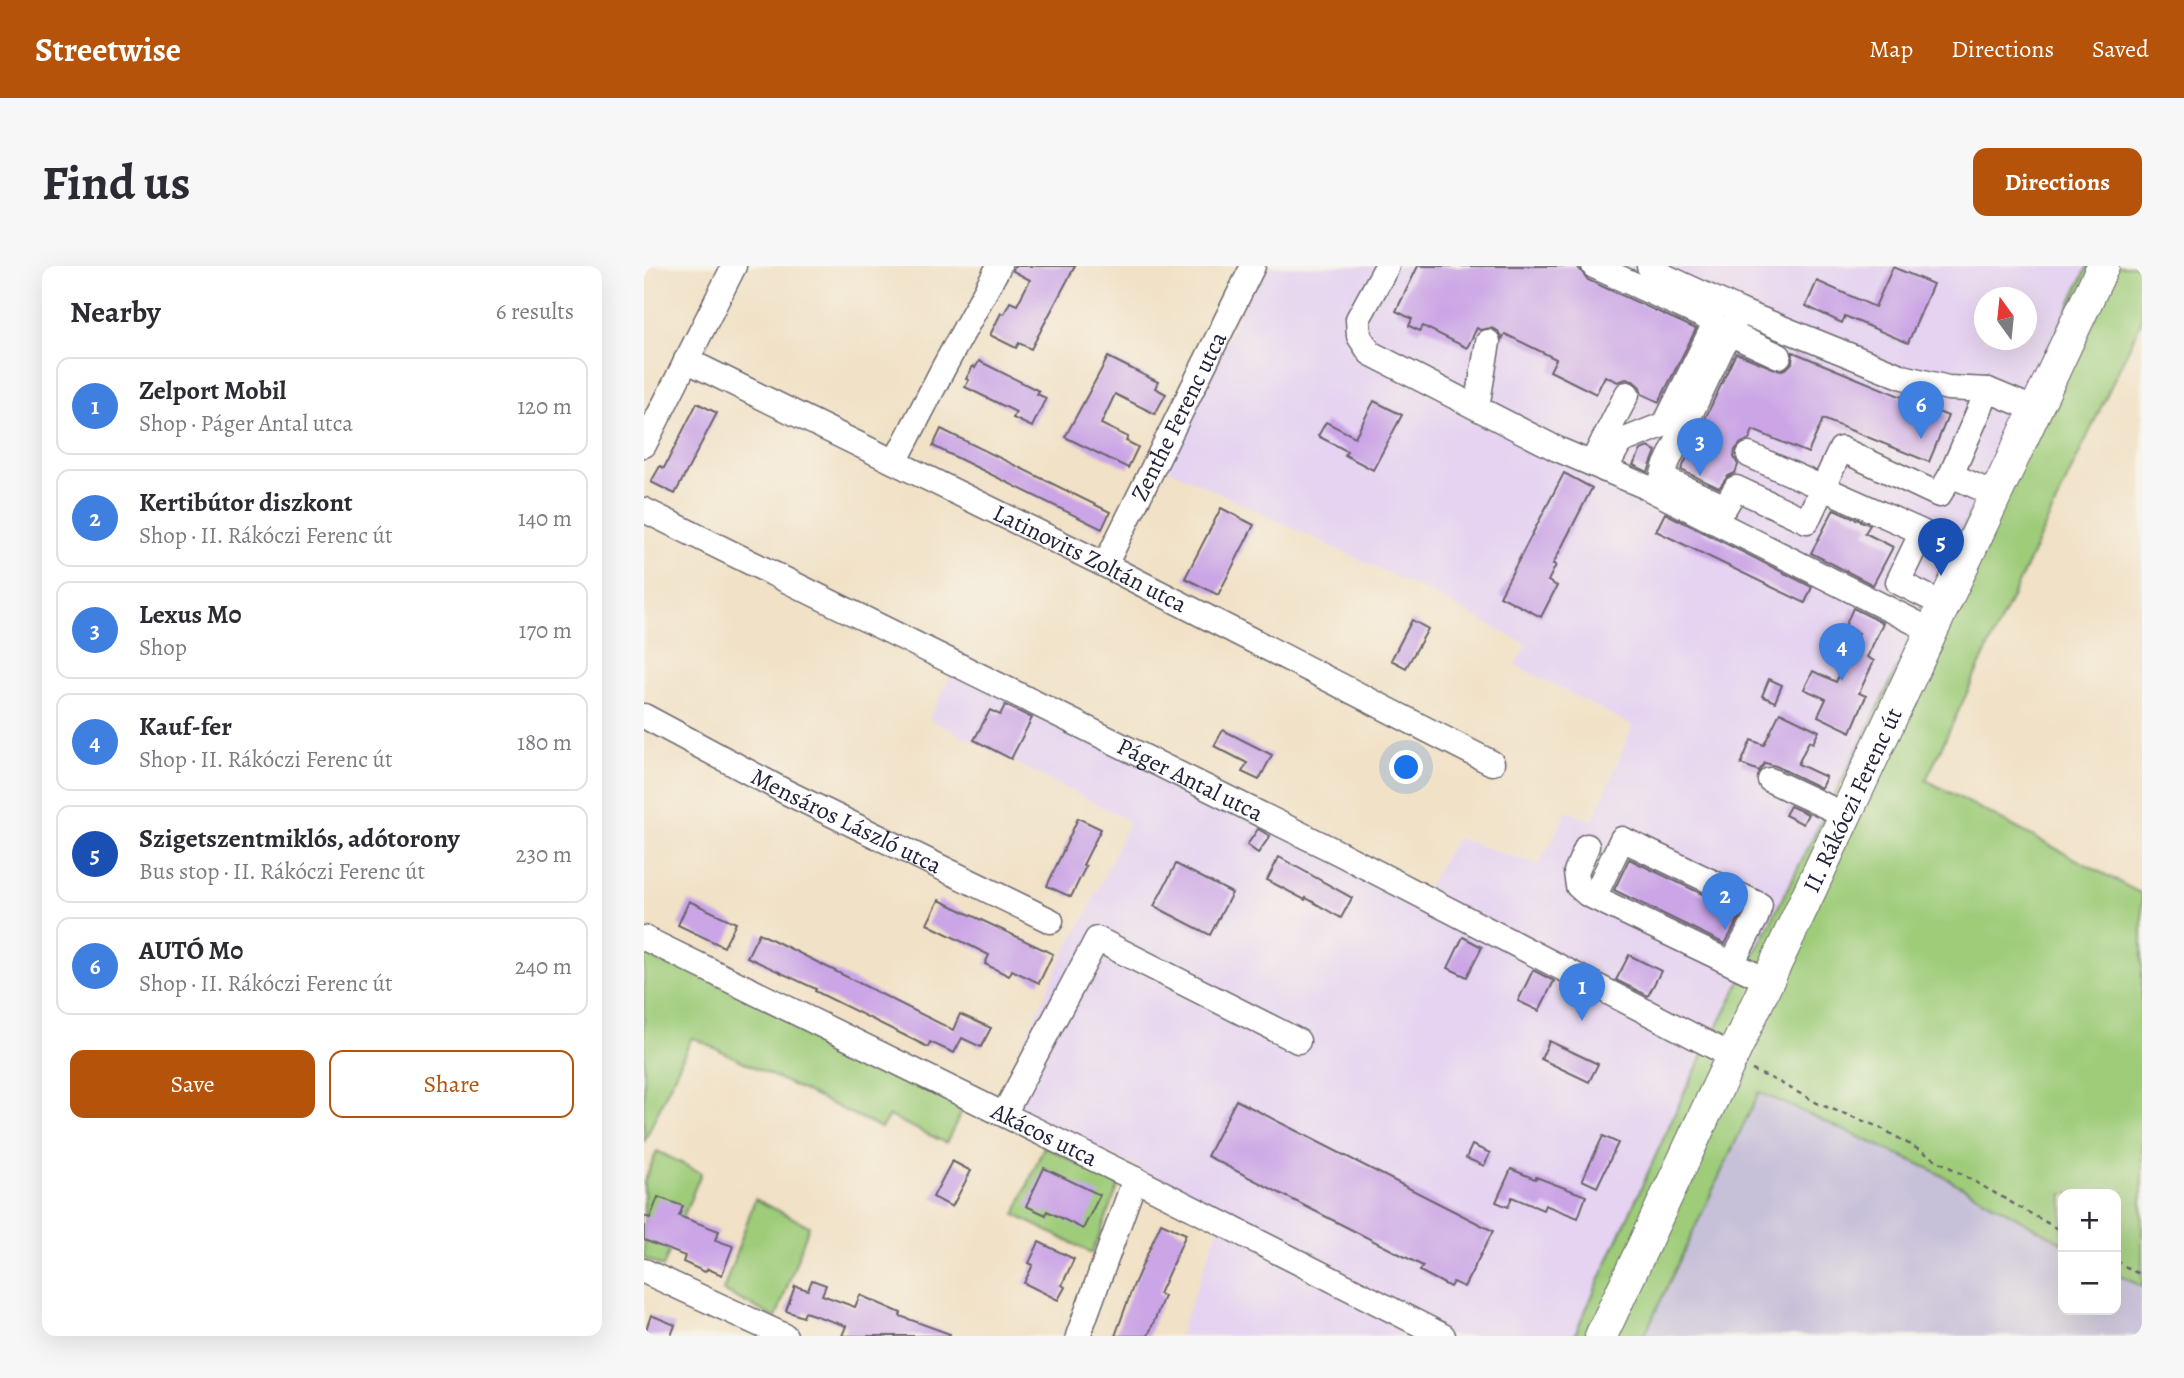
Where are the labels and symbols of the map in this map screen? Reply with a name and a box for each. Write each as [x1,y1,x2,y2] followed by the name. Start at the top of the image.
[1974,287,2037,350] north arrow
[1123,325,1234,506] street label: Zenthe Ferenc utca
[1898,381,1944,439] pin: 6
[1677,418,1723,476] pin: 3
[988,497,1193,621] street label: Latinovits Zoltán utca
[1918,518,1964,576] pin: 5
[1819,623,1865,681] pin: 4
[1795,702,1910,898] street label: II. Rákóczi Ferenc út
[1112,730,1269,829] street label: Páger Antal utca
[1389,750,1423,784] your location
[745,760,948,882] street label: Mensáros László utca
[1702,872,1748,930] pin: 2
[1559,963,1605,1021] pin: 1
[985,1095,1104,1174] street label: Akácos utca

